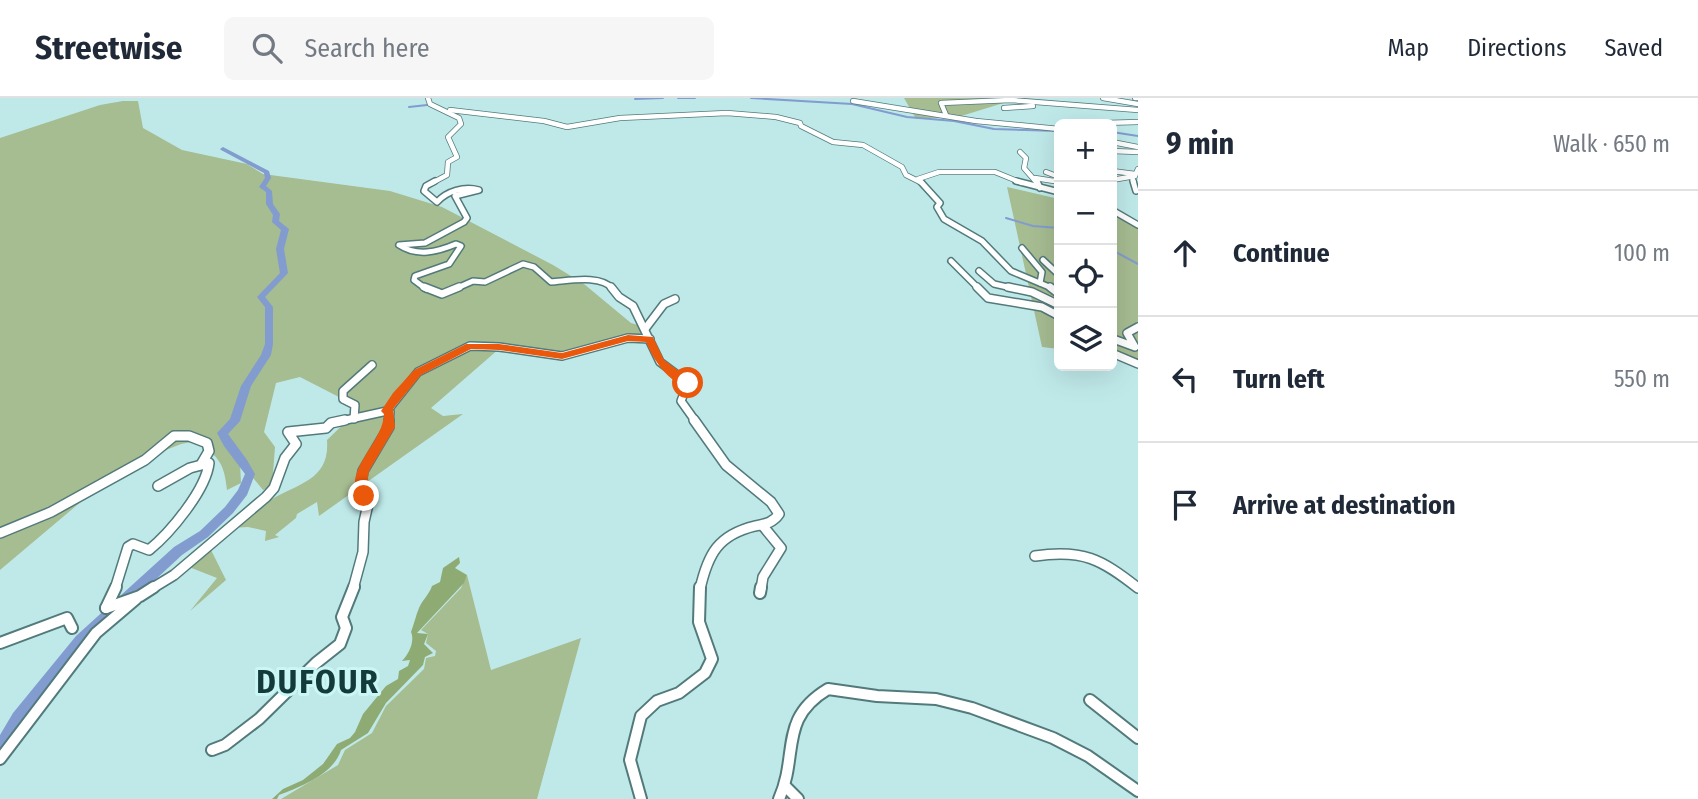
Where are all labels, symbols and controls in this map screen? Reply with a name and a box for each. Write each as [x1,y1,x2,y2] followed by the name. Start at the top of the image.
[224,17,714,80] search box
[35,28,182,68] text: Streetwise
[248,29,286,67] icon: search
[304,33,430,64] text: Search here
[1388,34,1429,62] text: Map
[1467,34,1566,62] text: Directions
[1604,34,1663,62] text: Saved
[1054,119,1117,371] map controls
[1054,119,1117,182] button: +
[1166,126,1234,162] text: 9 min
[1553,130,1670,158] text: Walk · 650 m
[1054,182,1117,245] button: −
[1166,234,1204,272] icon: ahead
[1233,238,1330,269] text: Continue
[1614,239,1670,267] text: 100 m
[1054,245,1117,308] button: locate
[1054,308,1117,371] button: layers
[1166,360,1204,398] icon: left
[1233,364,1325,395] text: Turn left
[1614,365,1670,393] text: 550 m
[672,367,703,398] route start
[348,480,379,511] route end
[1166,486,1204,524] icon: arrive
[1233,490,1456,521] text: Arrive at destination
[256,662,380,702] district label: DUFOUR

